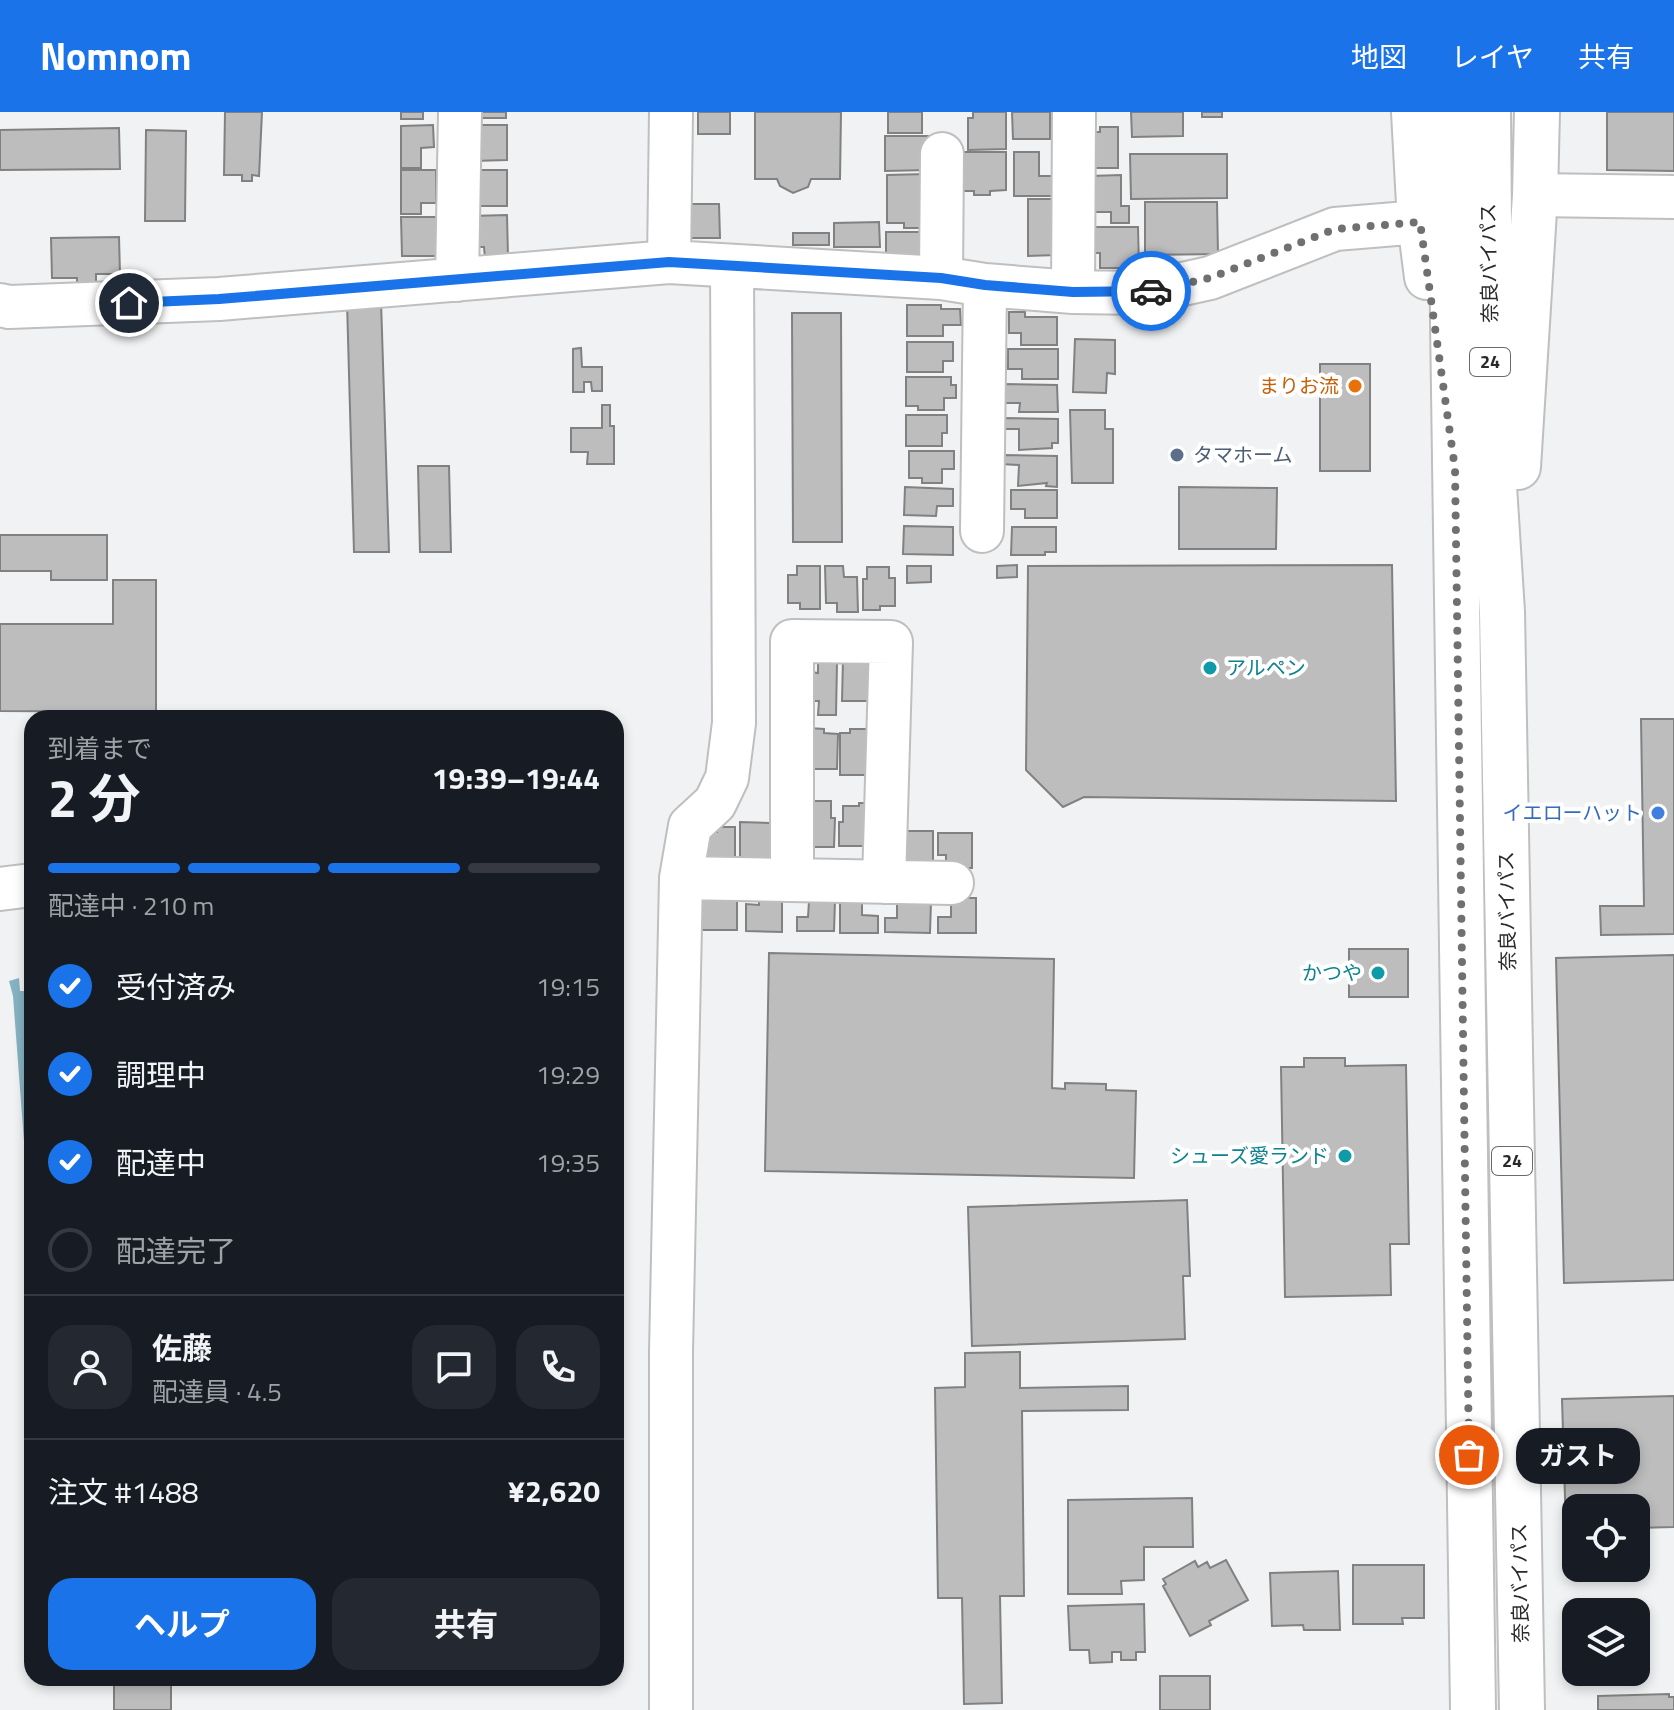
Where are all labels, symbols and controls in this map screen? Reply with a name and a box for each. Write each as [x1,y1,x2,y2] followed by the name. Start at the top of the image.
[40,27,191,85] text: Nomnom
[1351,35,1407,78] text: 地図
[1451,35,1534,78] text: レイヤ
[1578,35,1634,78] text: 共有
[1472,203,1505,323] street label: 奈良バイパス
[1111,251,1191,331] courier
[95,269,163,337] pin
[1129,269,1173,313] icon: car
[107,281,151,325] icon: home
[1470,348,1510,376] road number: 24
[1259,370,1339,401] place label: まりお流
[1346,377,1364,395] marker: まりお流
[1193,439,1292,470] place label: タマホーム
[1168,446,1186,464] marker: タマホーム
[1226,652,1306,683] place label: アルペン
[1201,659,1219,677] marker: アルペン
[48,729,152,768] text: 到着まで
[432,755,600,801] text: 19:39–19:44
[48,758,141,837] text: 2 分
[1503,797,1642,828] place label: イエローハット
[1649,804,1667,822] marker: イエローハット
[1490,851,1523,971] street label: 奈良バイパス
[48,886,214,925] text: 配達中 · 210 m
[1302,957,1362,988] place label: かつや
[48,964,92,1008] icon: check
[116,964,236,1010] text: 受付済み
[1369,964,1387,982] marker: かつや
[536,967,600,1006] text: 19:15
[48,1052,92,1096] icon: check
[116,1052,206,1098] text: 調理中
[536,1055,600,1094] text: 19:29
[48,1140,92,1184] icon: check
[116,1140,206,1186] text: 配達中
[1170,1140,1329,1171] place label: シューズ愛ランド
[536,1143,600,1182] text: 19:35
[1336,1147,1354,1165] marker: シューズ愛ランド
[1492,1147,1532,1175] road number: 24
[116,1228,236,1274] text: 配達完了
[48,1325,132,1409] button: person
[152,1325,212,1371] text: 佐藤
[412,1325,496,1409] button: chat
[516,1325,600,1409] button: phone
[152,1372,282,1411] text: 配達員 · 4.5
[1435,1421,1503,1489] pin
[1517,1427,1641,1483] callout: ガスト
[1447,1433,1491,1477] icon: bag
[1539,1436,1617,1475] text: ガスト
[508,1468,600,1514] text: ¥2,620
[48,1469,199,1515] text: 注文 #1488
[1562,1494,1650,1686] map controls
[1562,1494,1650,1582] button: locate
[1503,1523,1536,1643] street label: 奈良バイパス
[48,1578,316,1670] button: ヘルプ
[332,1578,600,1670] button: 共有
[1562,1598,1650,1686] button: layers

